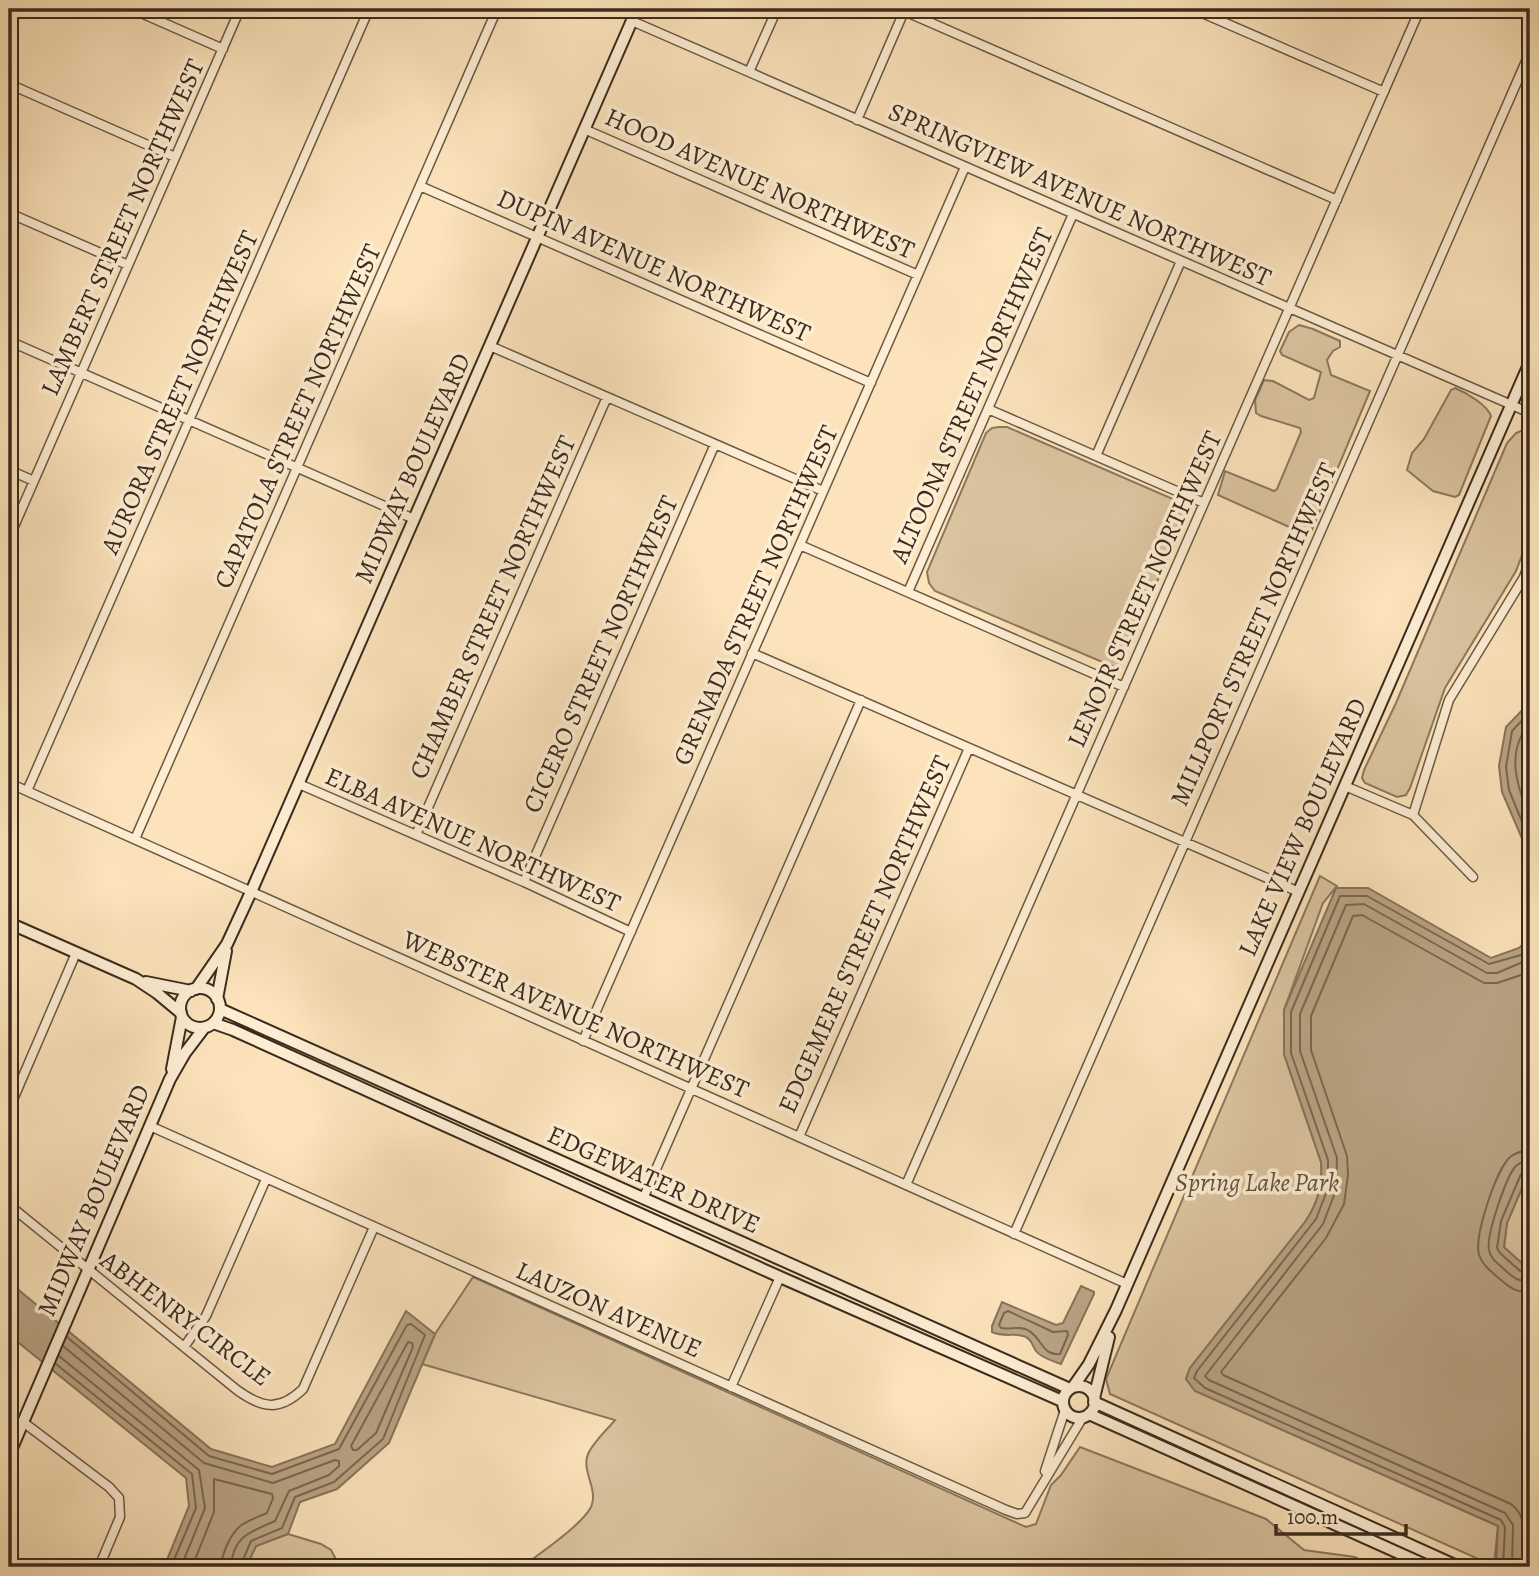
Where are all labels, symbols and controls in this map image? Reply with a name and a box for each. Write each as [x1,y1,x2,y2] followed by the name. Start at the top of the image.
[32,53,213,401] street label: LAMBERT STREET NORTHWEST
[883,94,1277,295] street label: SPRINGVIEW AVENUE NORTHWEST
[600,99,920,268] street label: HOOD AVENUE NORTHWEST
[492,180,816,351] street label: DUPIN AVENUE NORTHWEST
[881,222,1061,569] street label: ALTOONA STREET NORTHWEST
[92,225,267,560] street label: AURORA STREET NORTHWEST
[205,238,389,594] street label: CAPATOLA STREET NORTHWEST
[346,347,479,589] street label: MIDWAY BOULEVARD
[665,420,846,771] street label: GRENADA STREET NORTHWEST
[1059,425,1230,753] street label: LENOIR STREET NORTHWEST
[401,430,584,785] street label: CHAMBER STREET NORTHWEST
[1162,457,1345,811] street label: MILLPORT STREET NORTHWEST
[515,490,686,818] street label: CICERO STREET NORTHWEST
[1230,693,1375,962] street label: LAKE VIEW BOULEVARD
[770,750,959,1119] street label: EDGEMERE STREET NORTHWEST
[319,758,626,921] street label: ELBA AVENUE NORTHWEST
[396,922,755,1107] street label: WEBSTER AVENUE NORTHWEST
[29,1079,158,1321] street label: MIDWAY BOULEVARD
[542,1117,766,1242] street label: EDGEWATER DRIVE
[1175,1165,1339,1200] park label: Spring Lake Park
[93,1242,278,1394] street label: ABHENRY CIRCLE
[510,1253,707,1366] street label: LAUZON AVENUE
[1276,1492,1406,1536] scale bar
[1287,1503,1338,1531] text: 100 m

